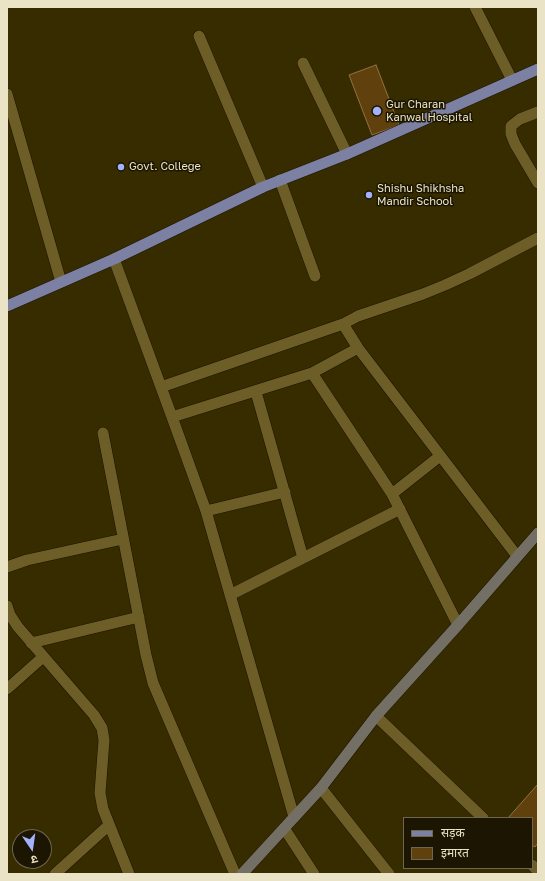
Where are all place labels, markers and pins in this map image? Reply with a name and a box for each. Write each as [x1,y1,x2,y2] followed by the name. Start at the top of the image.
[386,98,472,124] place label: Gur Charan Kanwal Hospital
[371,105,383,117] marker: Gur Charan Kanwal Hospital
[129,160,201,174] place label: Govt. College
[116,162,126,172] marker: Govt. College
[377,182,464,208] place label: Shishu Shikhsha Mandir School
[364,190,374,200] marker: Shishu Shikhsha Mandir School

